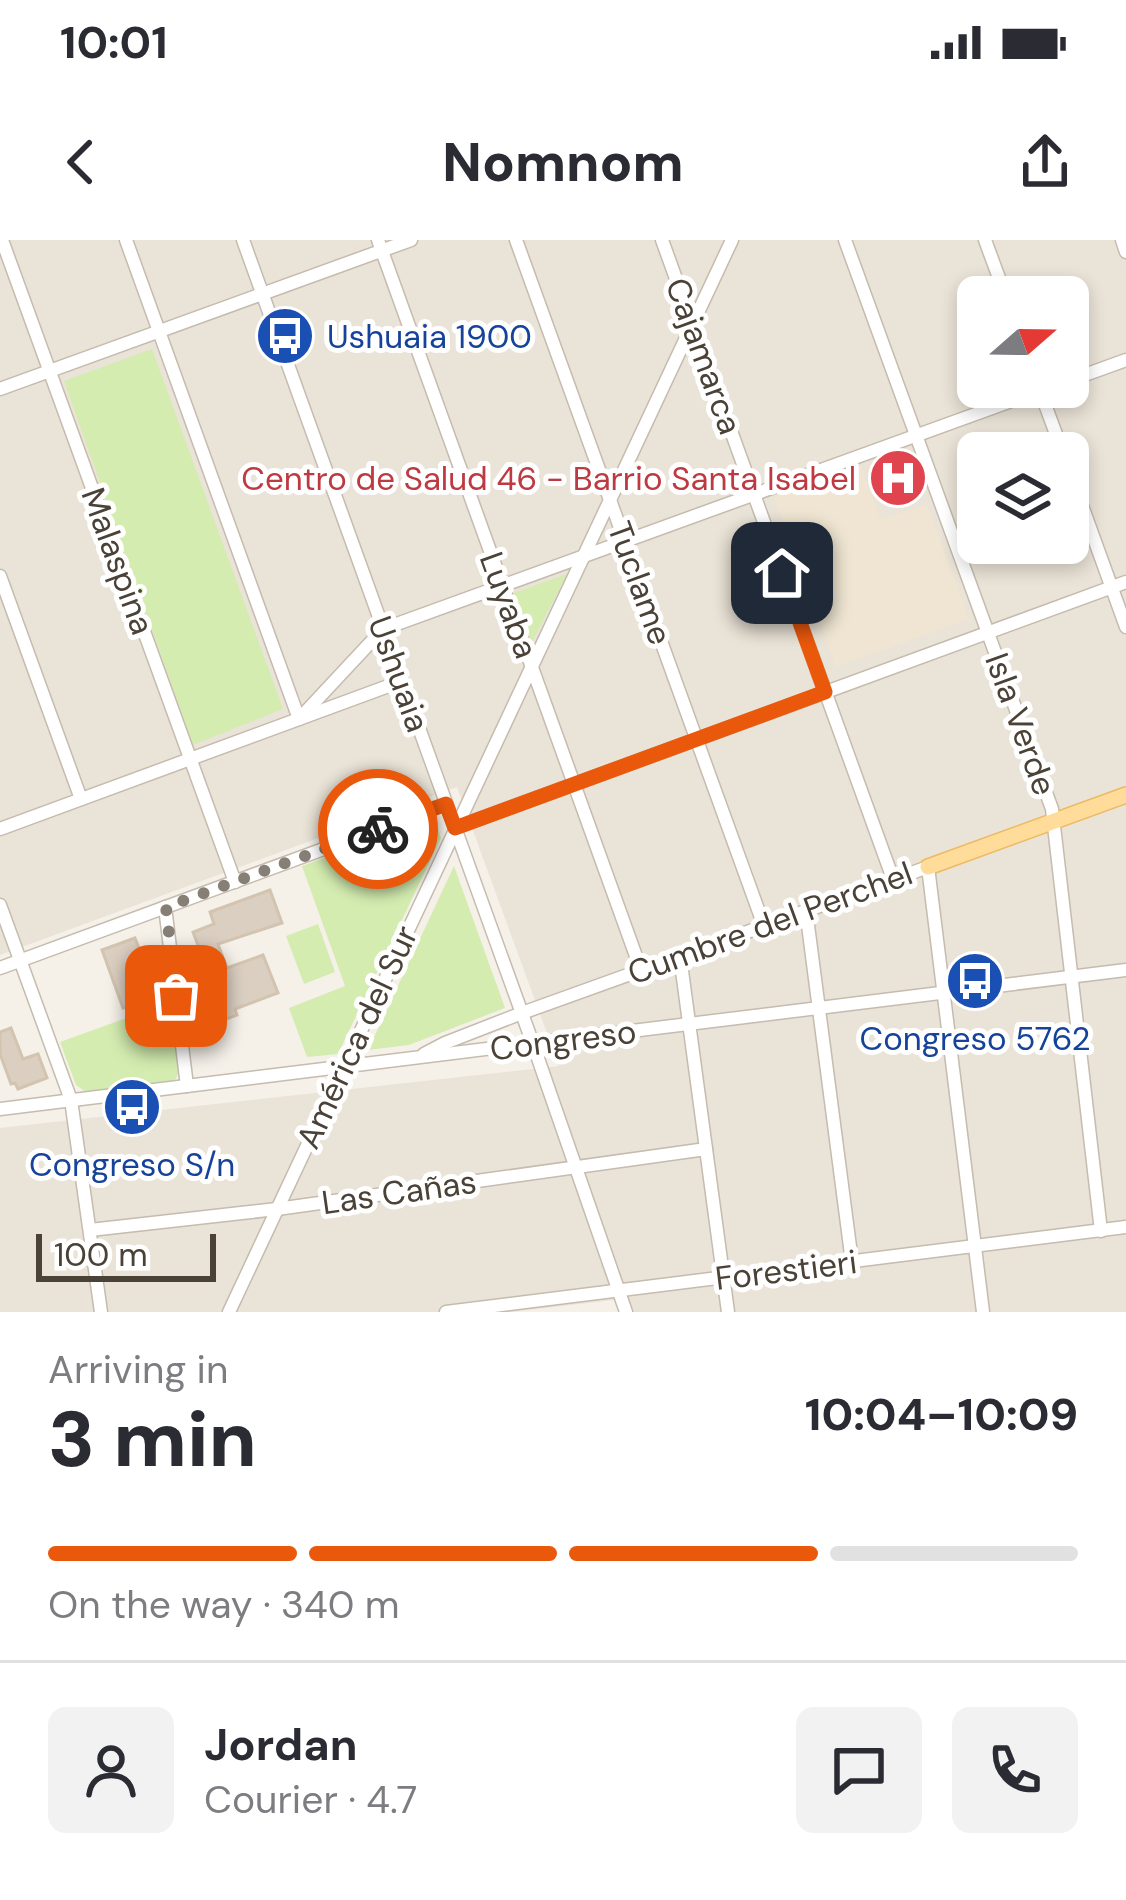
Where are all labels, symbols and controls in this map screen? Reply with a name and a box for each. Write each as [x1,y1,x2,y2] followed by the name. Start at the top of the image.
[60,13,168,72] text: 10:01
[442,127,684,198] text: Nomnom
[48,129,114,195] icon: back
[1012,129,1078,195] icon: share
[656,272,752,440] street label: Cajamarca
[957,276,1089,408] north arrow
[957,276,1089,564] map controls
[254,305,316,367] bus stop icon: Ushuaia 1900
[327,315,532,358] place label: Ushuaia 1900
[957,432,1089,564] button: layers
[867,447,929,509] hospital icon: Centro de Salud 46 - Barrio Santa Isabel
[241,457,856,500] place label: Centro de Salud 46 - Barrio Santa Isabel
[72,482,164,640] street label: Malaspina
[598,515,682,651] street label: Tuclame
[731,522,833,624] pin
[749,540,815,606] icon: home
[470,546,548,664] street label: Luyaba
[358,610,440,738] street label: Ushuaia
[975,647,1067,801] street label: Isla Verde
[318,769,438,889] courier
[345,796,411,862] icon: bike
[622,852,918,994] street label: Cumbre del Perchel
[286,918,428,1156] street label: América del Sur
[125,945,227,1047] pin
[944,950,1006,1012] bus stop icon: Congreso 5762
[143,963,209,1029] icon: bag
[487,1010,639,1070] street label: Congreso
[859,1017,1091,1060] place label: Congreso 5762
[101,1076,163,1138] bus stop icon: Congreso S/n
[29,1143,235,1186] place label: Congreso S/n
[319,1160,479,1224] street label: Las Cañas
[36,1228,216,1281] scale bar
[54,1233,148,1276] text: 100 m
[713,1240,859,1300] street label: Forestieri
[48,1344,228,1395] text: Arriving in
[805,1385,1078,1444] text: 10:04–10:09
[48,1389,257,1490] text: 3 min
[48,1579,400,1630] text: On the way · 340 m
[48,1707,174,1833] button: person
[796,1707,922,1833] button: chat
[952,1707,1078,1833] button: phone
[204,1715,357,1774] text: Jordan
[204,1774,417,1825] text: Courier · 4.7

